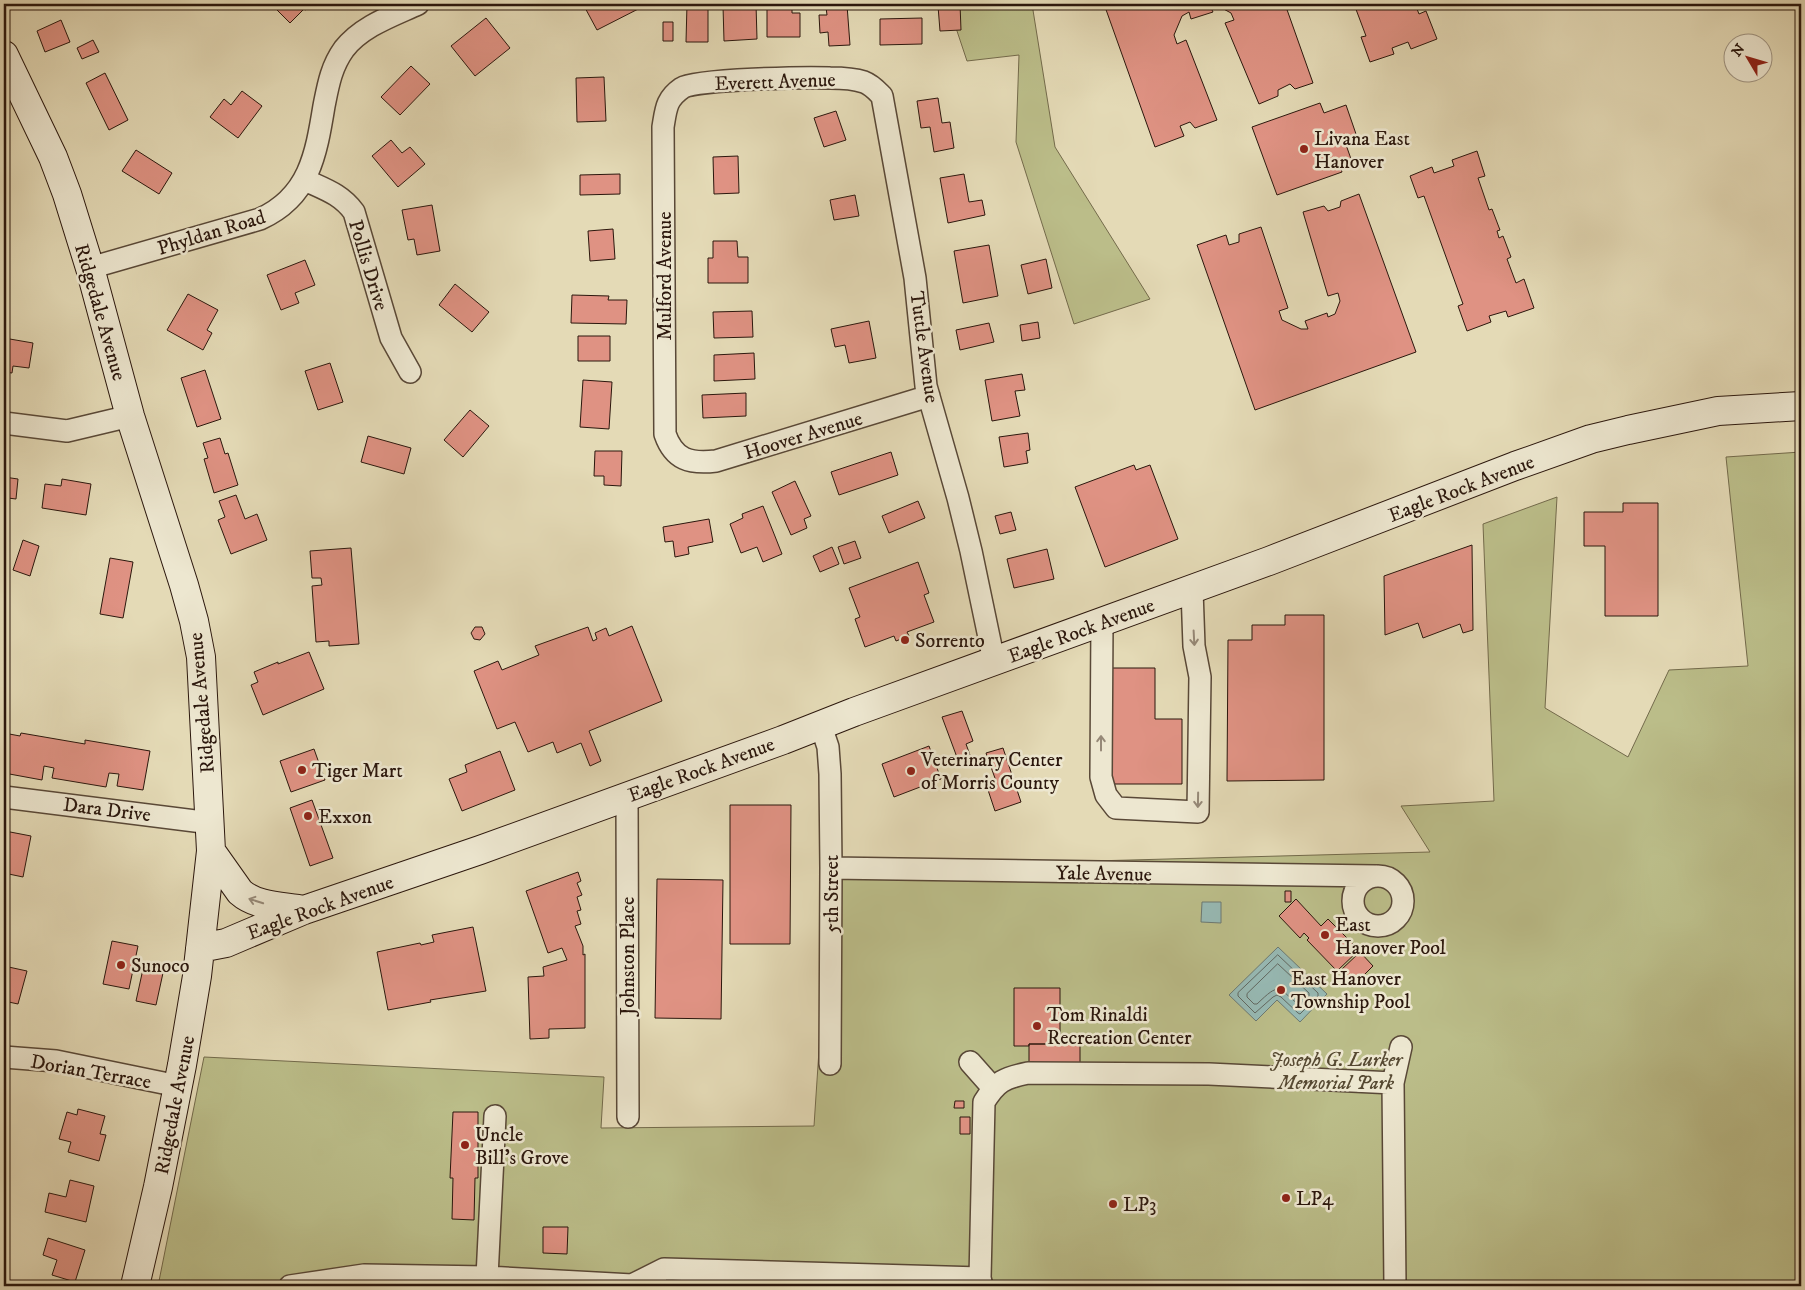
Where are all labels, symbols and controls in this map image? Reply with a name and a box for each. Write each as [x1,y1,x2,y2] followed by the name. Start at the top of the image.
[1722,32,1772,82] north arrow
[1728,40,1749,61] text: N
[714,68,836,97] street label: Everett Avenue
[1314,127,1410,175] place label: Livana East Hanover
[1298,143,1310,155] marker: Livana East Hanover
[154,205,269,262] street label: Phyldan Road
[653,212,678,340] street label: Mulford Avenue
[342,217,393,314] street label: Pollis Drive
[68,241,131,384] street label: Ridgedale Avenue
[903,290,944,405] street label: Tuttle Avenue
[741,407,866,466] street label: Hoover Avenue
[1385,450,1538,529] street label: Eagle Rock Avenue
[1005,593,1158,670] street label: Eagle Rock Avenue
[915,629,985,654] place label: Sorrento
[1189,630,1198,646] one-way arrow
[184,631,221,774] street label: Ridgedale Avenue
[899,634,911,646] marker: Sorrento
[625,732,778,809] street label: Eagle Rock Avenue
[1096,736,1106,752] one-way arrow
[920,748,1063,796] place label: Veterinary Center of Morris County
[312,759,403,784] place label: Tiger Mart
[296,764,308,776] marker: Tiger Mart
[905,765,917,777] marker: Veterinary Center of Morris County
[1193,792,1203,808] one-way arrow
[62,793,152,828] street label: Dara Drive
[318,805,372,830] place label: Exxon
[302,810,314,822] marker: Exxon
[820,855,845,933] street label: 5th Street
[1056,861,1152,888] street label: Yale Avenue
[244,870,397,947] street label: Eagle Rock Avenue
[249,895,265,905] one-way arrow
[616,897,641,1017] street label: Johnston Place
[1335,913,1446,961] place label: East Hanover Pool
[1319,929,1331,941] marker: East Hanover Pool
[131,954,190,979] place label: Sunoco
[115,959,127,971] marker: Sunoco
[1291,967,1410,1015] place label: East Hanover Township Pool
[1275,984,1287,996] marker: East Hanover Township Pool
[1047,1003,1192,1051] place label: Tom Rinaldi Recreation Center
[1031,1020,1043,1032] marker: Tom Rinaldi Recreation Center
[150,1034,201,1177] street label: Ridgedale Avenue
[1270,1048,1404,1096] park label: Joseph G. Lurker Memorial Park
[28,1050,153,1095] street label: Dorian Terrace
[475,1123,569,1171] place label: Uncle Bill's Grove
[459,1139,471,1151] marker: Uncle Bill's Grove
[1296,1187,1334,1212] place label: LP4
[1280,1192,1292,1204] marker: LP4
[1123,1193,1157,1218] place label: LP3
[1107,1198,1119,1210] marker: LP3

